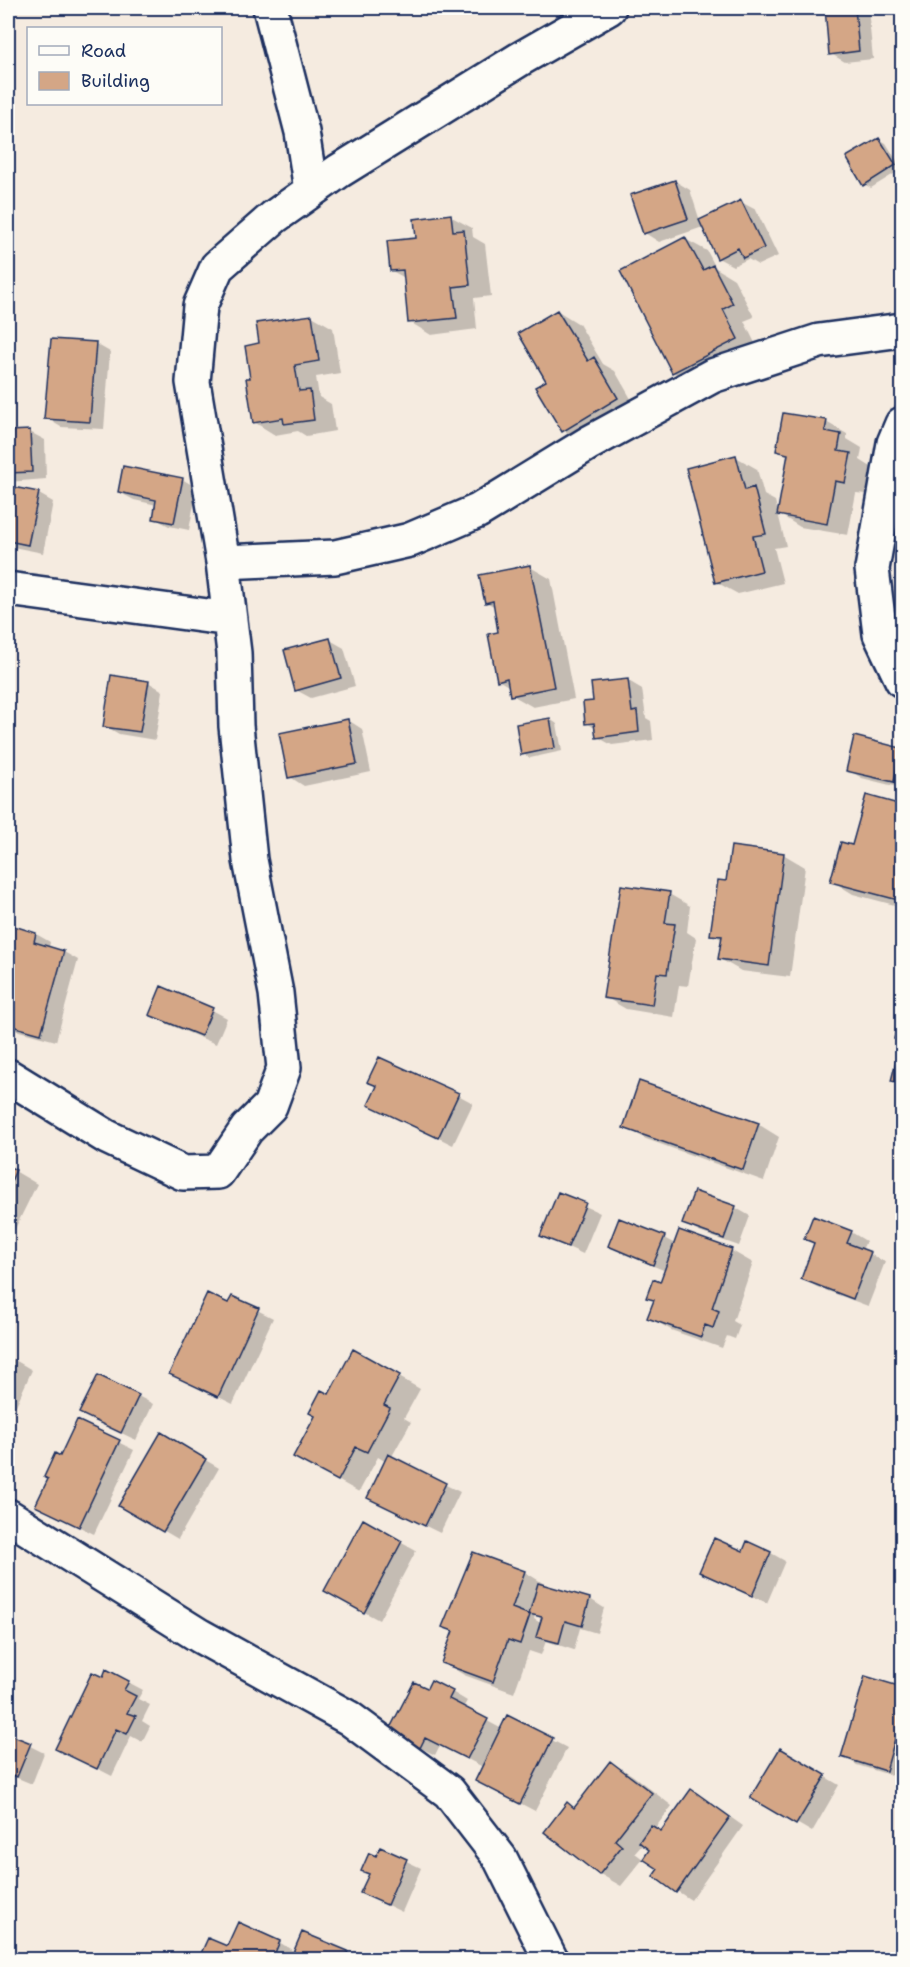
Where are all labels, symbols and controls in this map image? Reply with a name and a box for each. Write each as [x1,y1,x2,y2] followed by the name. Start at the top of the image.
[27,27,222,105] legend
[81,39,126,63] text: Road
[81,69,150,93] text: Building

